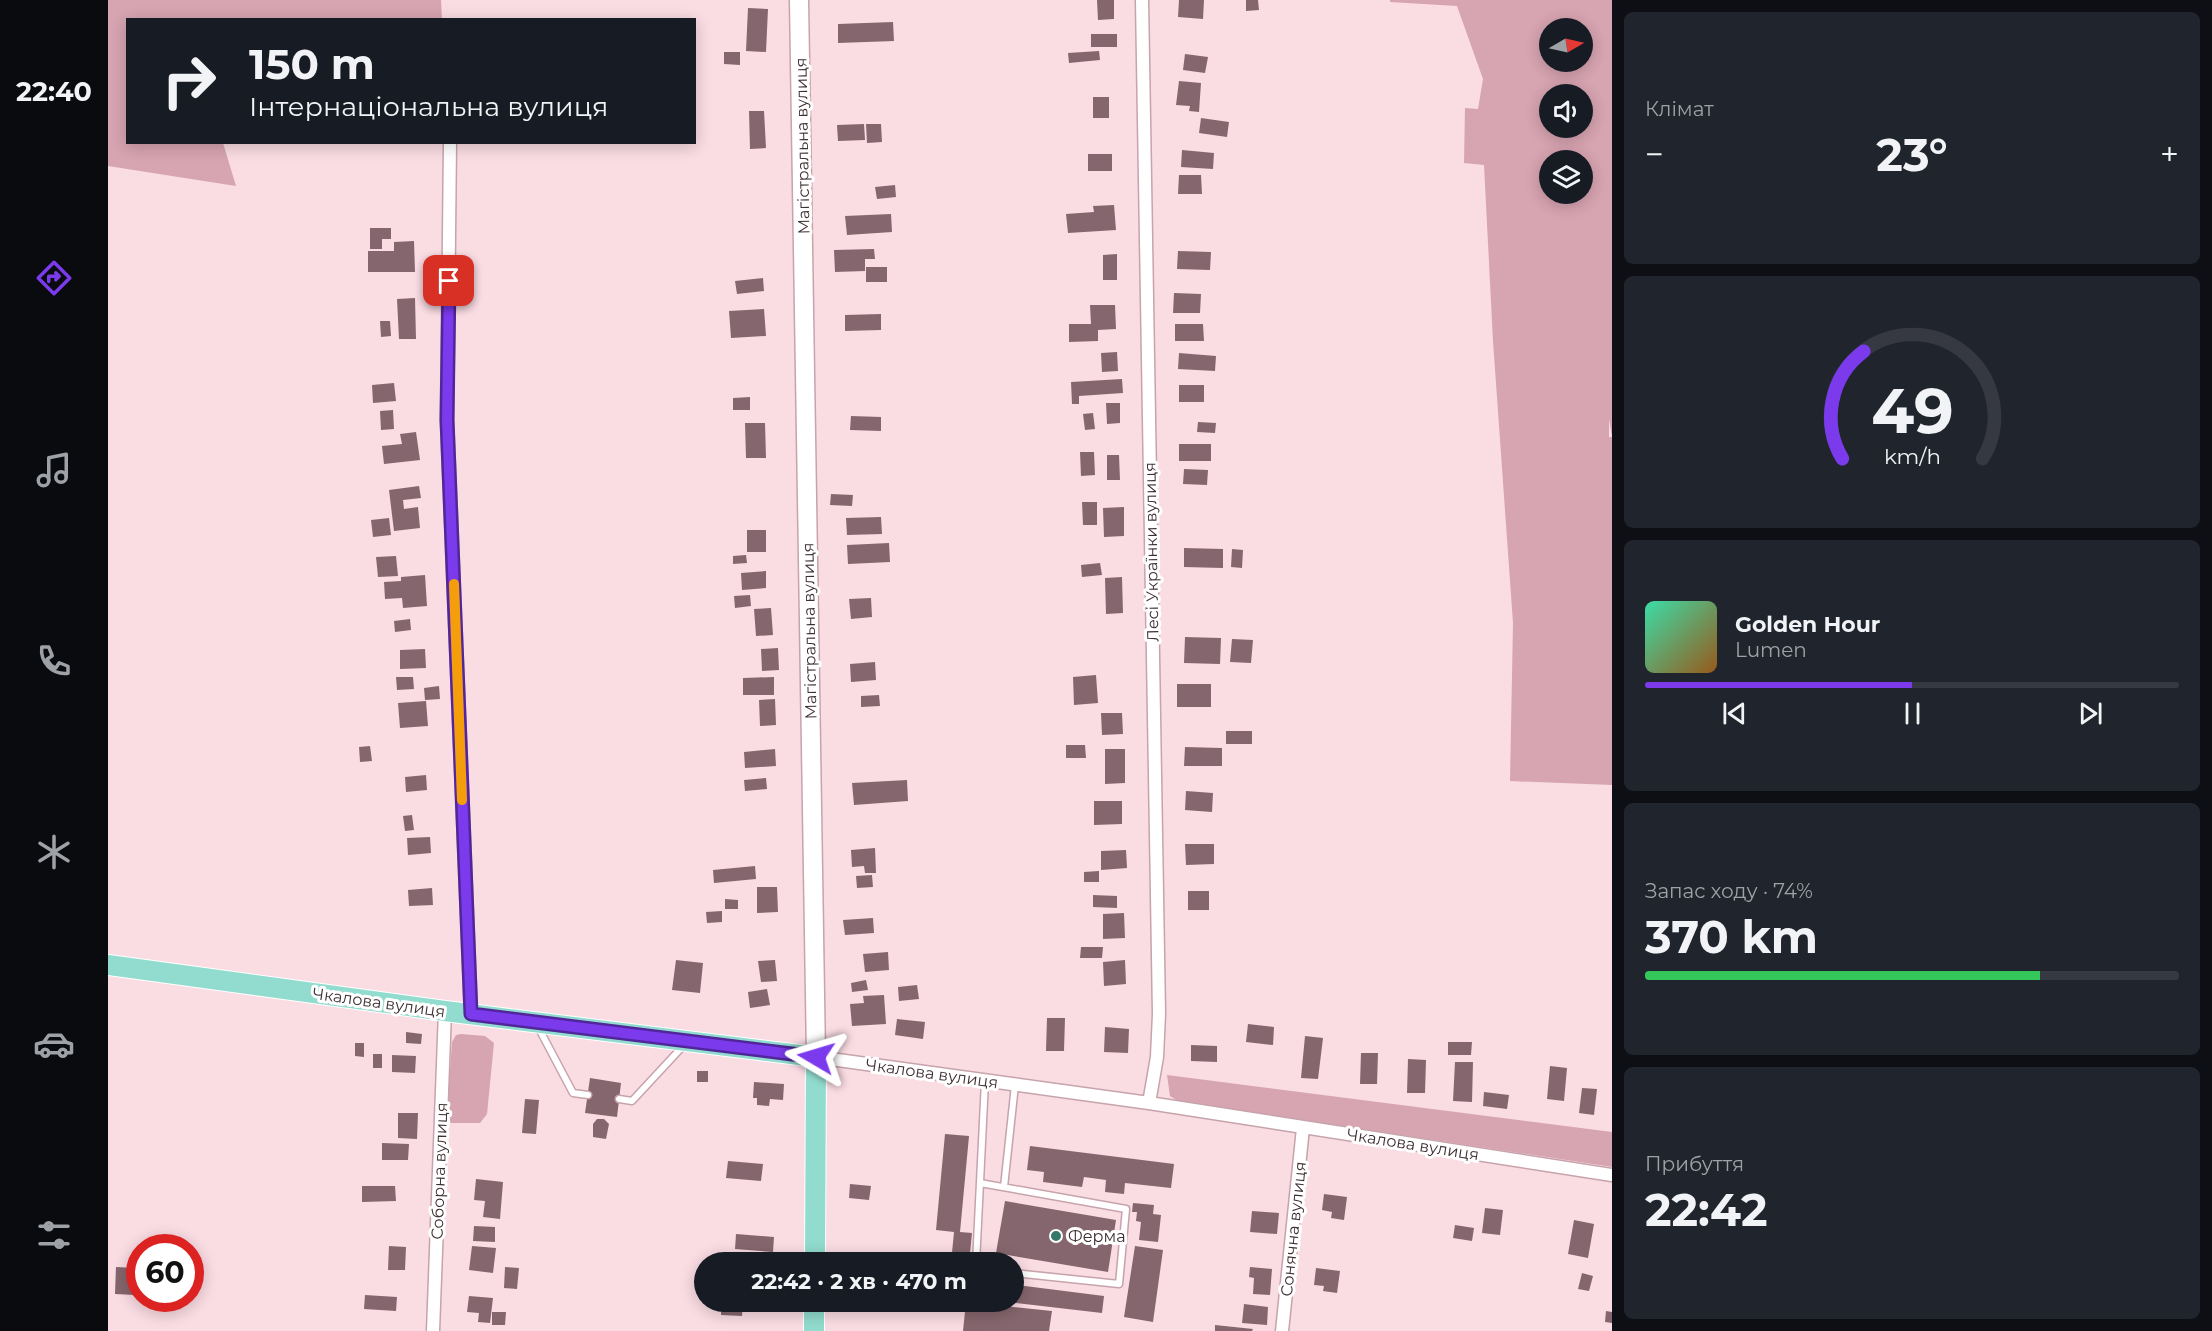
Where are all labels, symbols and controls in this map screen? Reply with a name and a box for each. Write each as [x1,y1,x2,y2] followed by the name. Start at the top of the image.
[1539,18,1593,72] north arrow
[1539,18,1593,204] map controls
[249,38,375,90] text: 150 m
[150,42,228,120] icon: right
[791,57,814,235] street label: Магістральна вулиця
[16,75,92,108] text: 22:40
[1539,84,1593,138] button: sound
[249,90,608,123] text: Інтернаціональна вулиця
[1645,97,1714,121] text: Клімат
[1876,127,1948,182] text: 23°
[1645,134,1664,174] text: −
[2160,134,2179,174] text: +
[1539,150,1593,204] button: layers
[423,255,474,306] pin
[33,257,75,299] icon: directions
[432,264,465,297] icon: arrive
[1871,373,1953,449] text: 49
[1883,443,1941,469] text: km/h
[33,449,75,491] icon: music
[1140,462,1163,642] street label: Лесі Українки вулиця
[798,542,821,720] street label: Магістральна вулиця
[1735,611,1880,638] text: Golden Hour
[1735,638,1807,662] text: Lumen
[33,640,75,682] icon: phone
[1718,697,1751,730] icon: previous
[1896,697,1929,730] icon: pause
[2074,697,2107,730] icon: next
[33,831,75,873] icon: climate
[1645,879,1813,903] text: Запас ходу · 74%
[1645,909,1818,964] text: 370 km
[312,984,446,1021] street label: Чкалова вулиця
[33,1023,75,1065] icon: car
[784,1025,848,1089] position arrow
[865,1055,999,1092] street label: Чкалова вулиця
[428,1102,451,1240] street label: Соборна вулиця
[1346,1125,1480,1164] street label: Чкалова вулиця
[1645,1152,1744,1176] text: Прибуття
[1277,1161,1310,1298] street label: Сонячна вулиця
[1645,1182,1767,1237] text: 22:42
[33,1214,75,1256] icon: filters
[1068,1227,1126,1246] place label: Ферма
[1049,1229,1063,1243] marker: Ферма
[126,1234,204,1312] speed limit sign: 60
[751,1268,967,1295] text: 22:42 · 2 хв · 470 m

